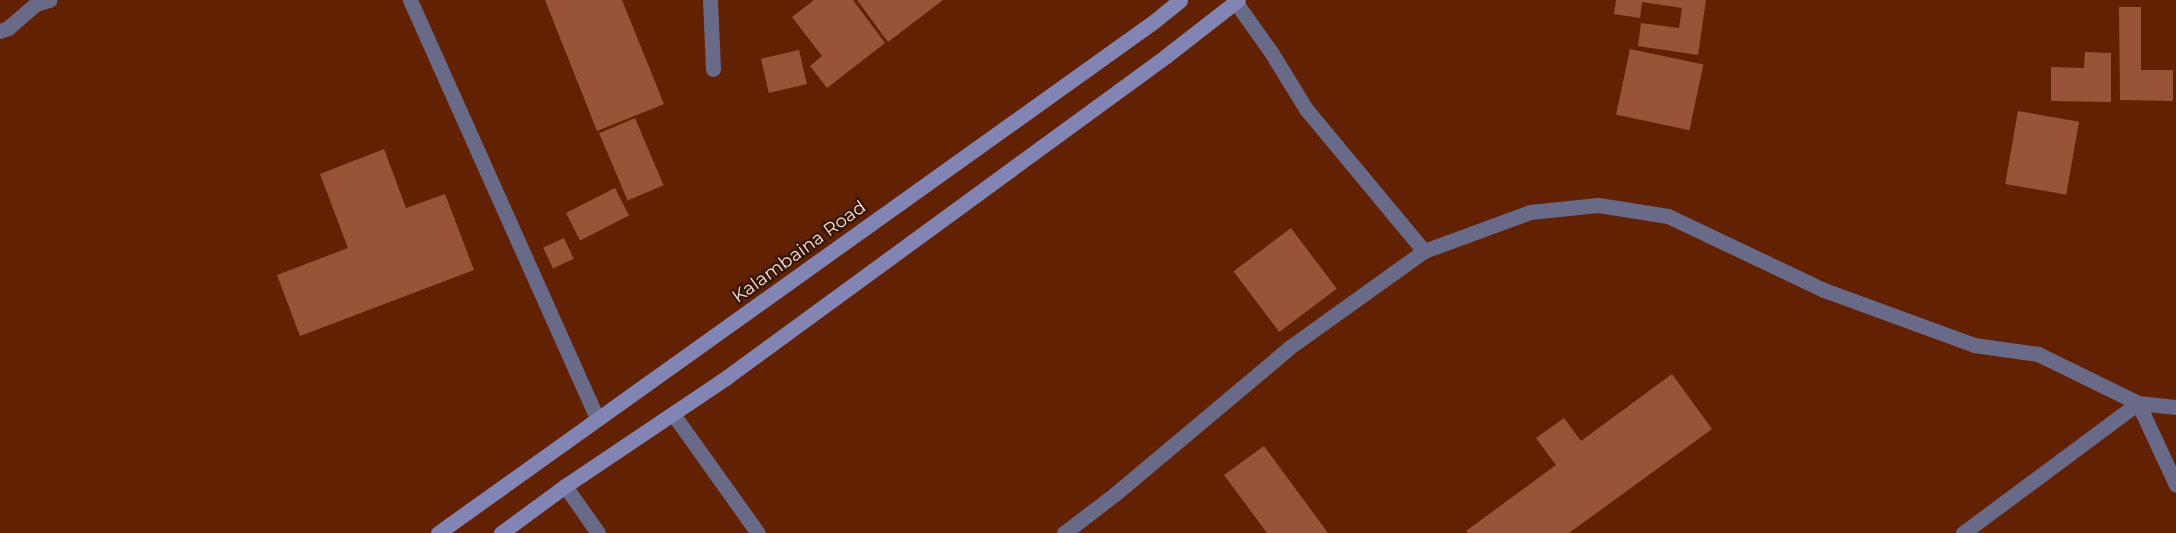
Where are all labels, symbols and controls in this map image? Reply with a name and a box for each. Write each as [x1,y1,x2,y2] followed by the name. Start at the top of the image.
[728,196,870,308] street label: Kalambaina Road

